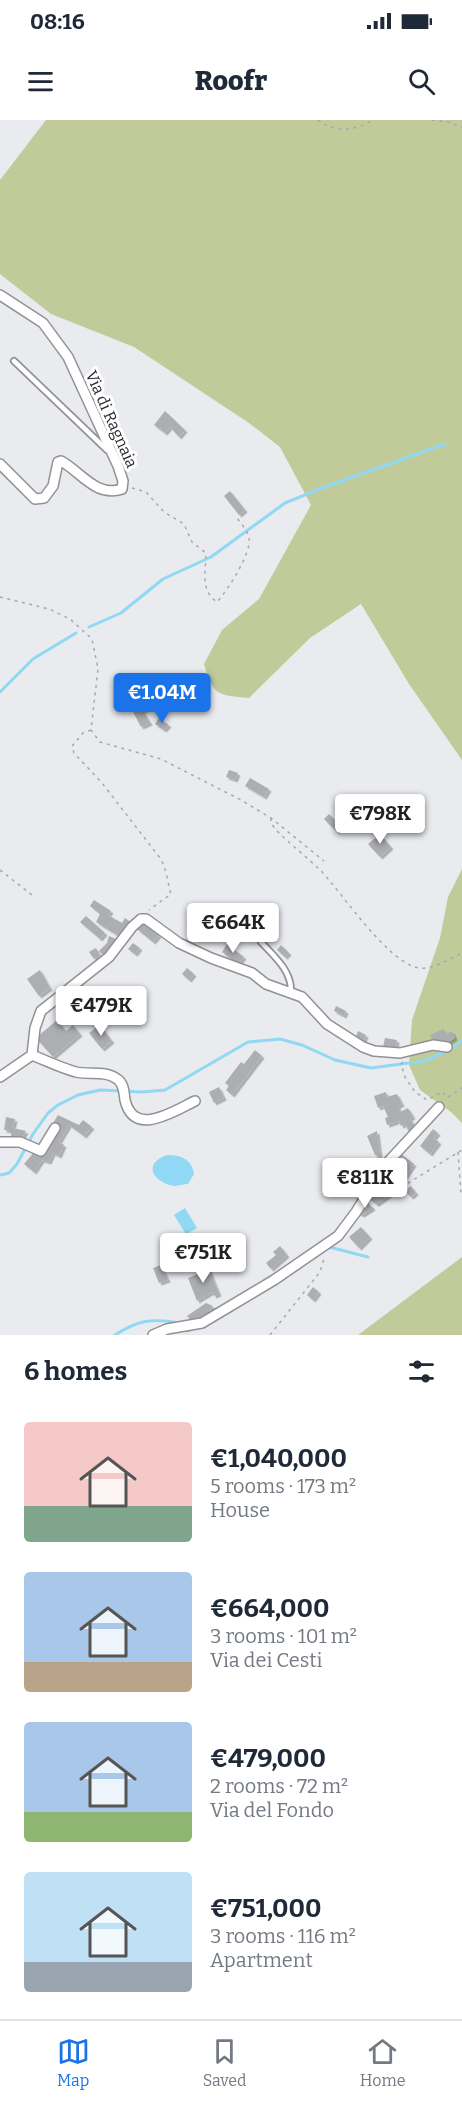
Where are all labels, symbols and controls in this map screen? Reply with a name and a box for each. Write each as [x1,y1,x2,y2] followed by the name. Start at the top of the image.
[30,8,85,35] text: 08:16
[24,65,57,98] icon: menu
[195,65,267,97] text: Roofr
[405,65,438,98] icon: search
[82,368,142,471] street label: Via di Ragnaia
[113,673,211,724] pin: €1.04M
[128,680,196,704] text: €1.04M
[338,794,422,845] pin: €798K
[349,801,411,825] text: €798K
[191,903,275,954] pin: €664K
[201,910,265,934] text: €664K
[59,986,143,1037] pin: €479K
[70,993,132,1017] text: €479K
[323,1158,407,1209] pin: €811K
[336,1165,394,1189] text: €811K
[161,1233,245,1284] pin: €751K
[174,1240,232,1264] text: €751K
[405,1355,438,1388] icon: filters
[24,1356,127,1387] text: 6 homes
[210,1443,347,1474] text: €1,040,000
[72,1446,144,1518] icon: home
[210,1474,356,1498] text: 5 rooms · 173 m²
[210,1498,270,1522] text: House
[210,1593,330,1624] text: €664,000
[72,1596,144,1668] icon: home
[210,1624,357,1648] text: 3 rooms · 101 m²
[210,1648,322,1672] text: Via dei Cesti
[210,1743,326,1774] text: €479,000
[72,1746,144,1818] icon: home
[210,1774,348,1798] text: 2 rooms · 72 m²
[210,1798,334,1822] text: Via del Fondo
[210,1893,322,1924] text: €751,000
[72,1896,144,1968] icon: home
[210,1924,356,1948] text: 3 rooms · 116 m²
[210,1948,313,1972] text: Apartment
[57,2035,90,2090] tab: Map
[203,2035,247,2090] tab: Saved
[360,2035,405,2090] tab: Home

